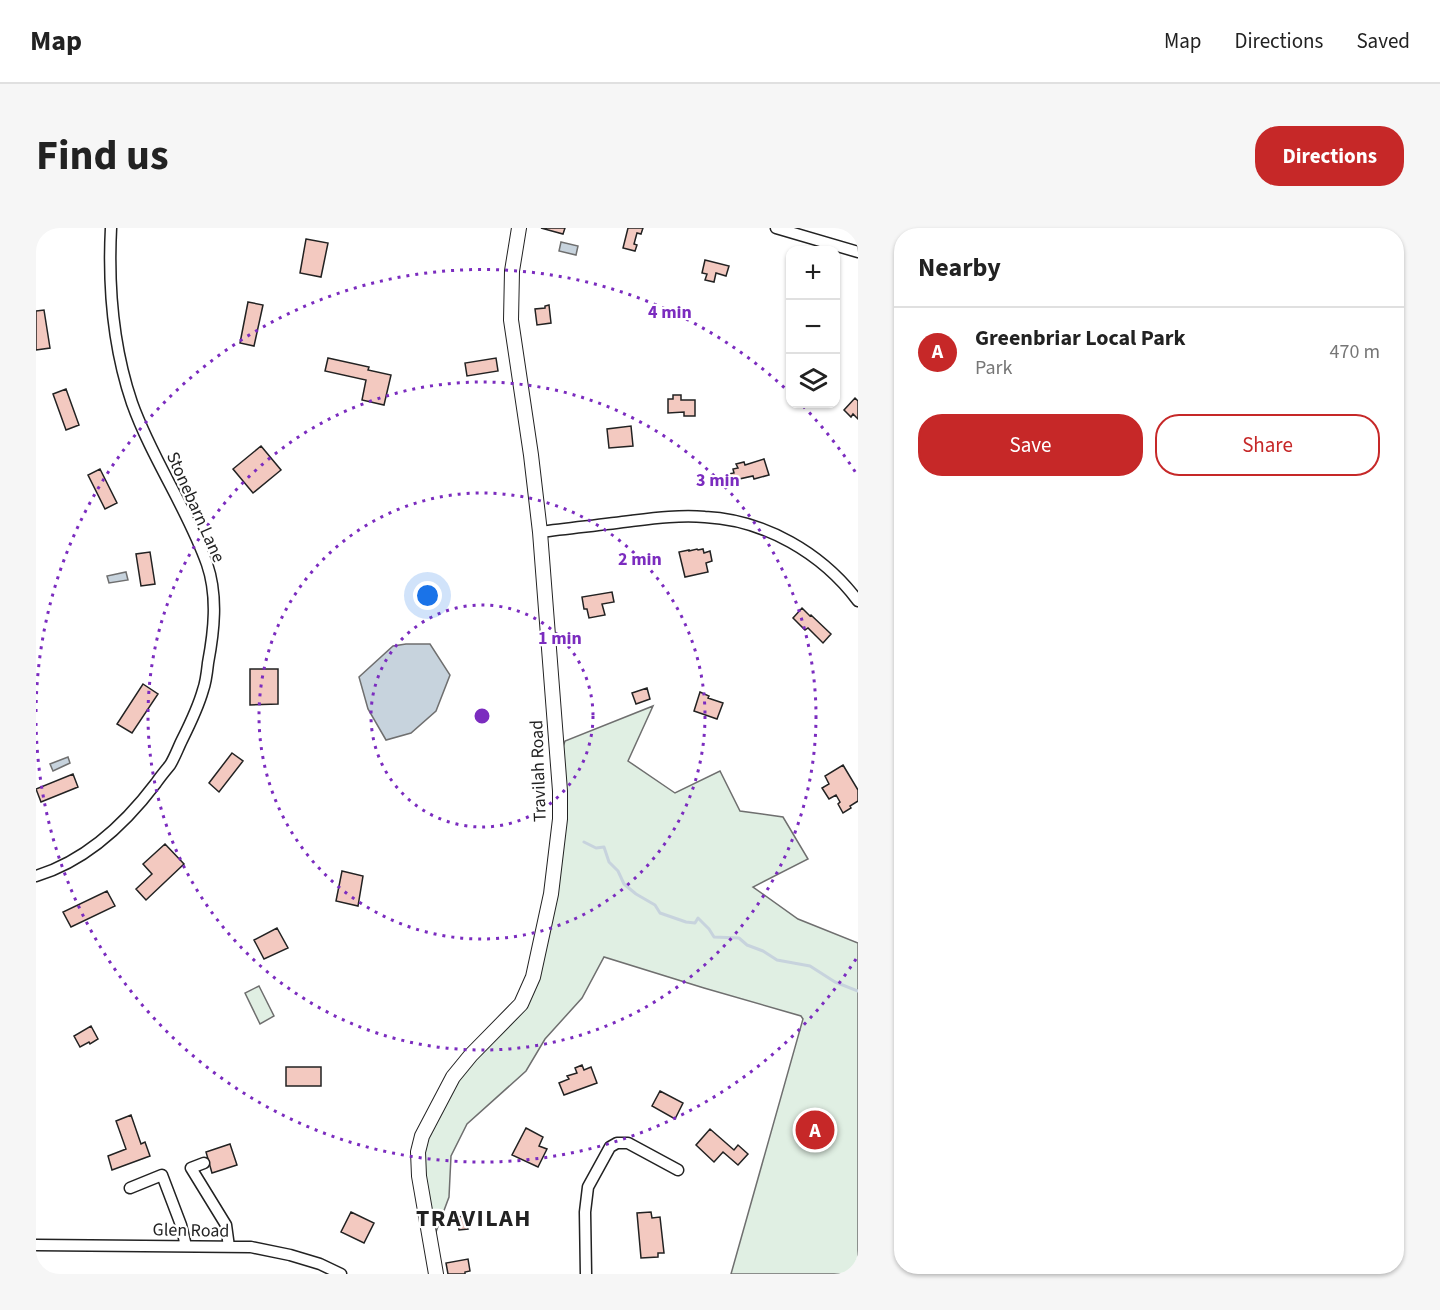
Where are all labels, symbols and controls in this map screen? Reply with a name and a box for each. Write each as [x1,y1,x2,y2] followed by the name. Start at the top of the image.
[30,21,82,61] text: Map
[1164,26,1202,56] text: Map
[1235,26,1323,56] text: Directions
[1356,26,1410,56] text: Saved
[36,126,169,186] text: Find us
[1255,126,1404,186] button: Directions
[786,246,840,408] map controls
[786,246,840,300] button: +
[918,249,1001,286] text: Nearby
[648,300,692,325] text: 4 min
[786,300,840,354] button: −
[975,322,1186,354] text: Greenbriar Local Park
[932,338,943,366] text: A
[1330,338,1380,366] text: 470 m
[786,354,840,408] button: layers
[975,354,1012,382] text: Park
[918,414,1143,476] button: Save
[1155,414,1380,476] button: Share
[160,448,231,567] street label: Stonebarn Lane
[696,468,740,493] text: 3 min
[618,547,662,572] text: 2 min
[413,581,442,610] your location
[538,626,582,651] text: 1 min
[472,706,492,726] centre of rings
[524,719,553,823] street label: Travilah Road
[796,1108,834,1152] pin: A
[416,1201,532,1236] district label: TRAVILAH
[152,1217,230,1244] street label: Glen Road

